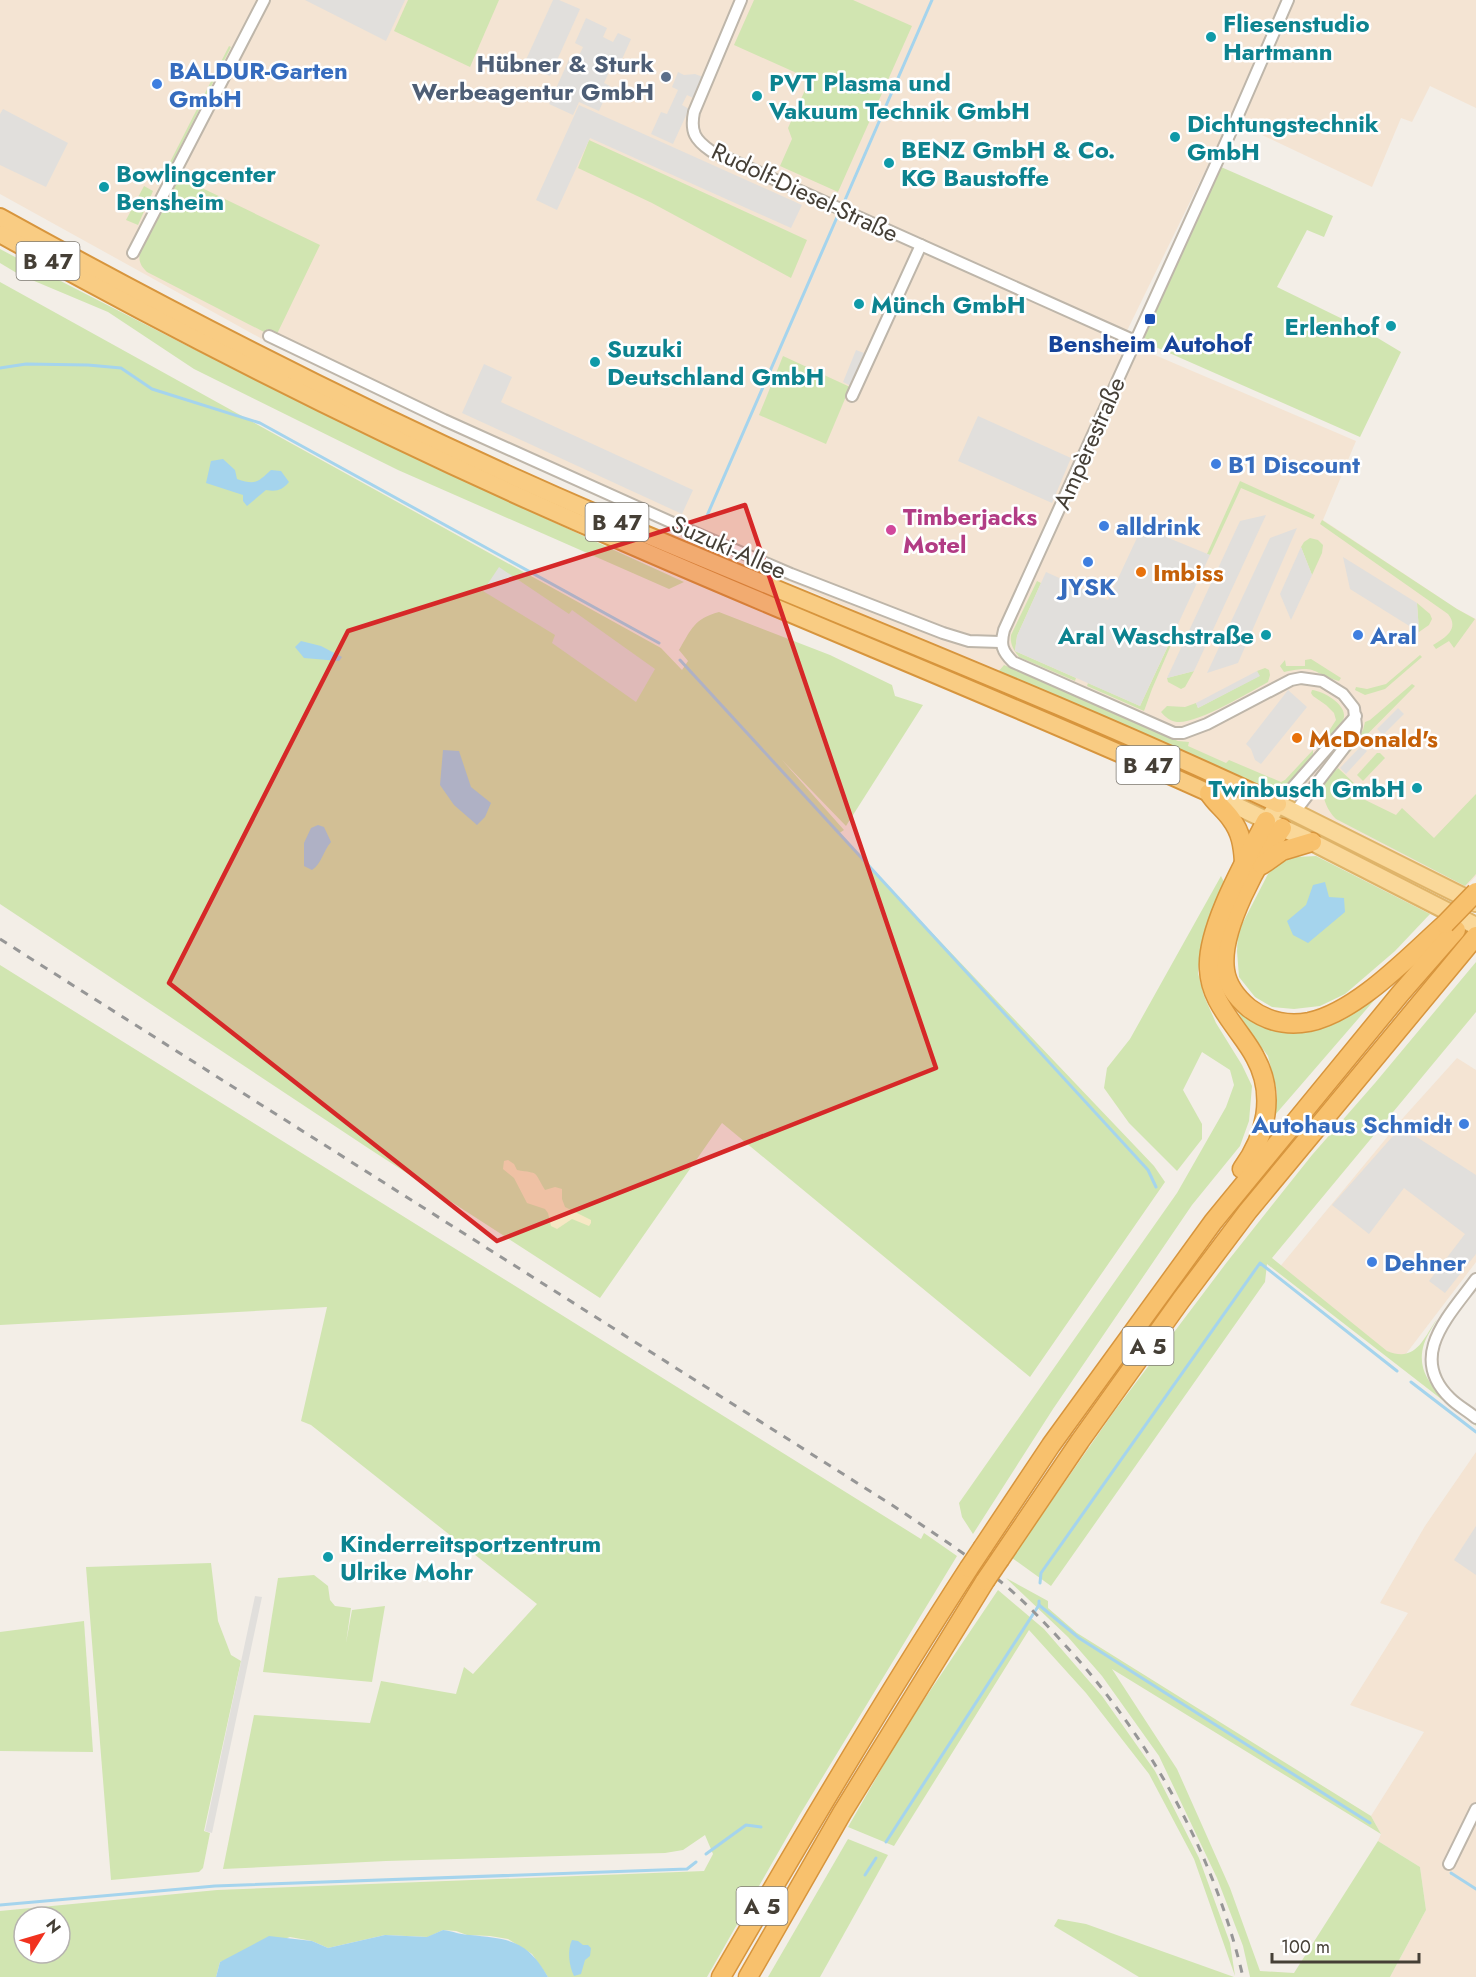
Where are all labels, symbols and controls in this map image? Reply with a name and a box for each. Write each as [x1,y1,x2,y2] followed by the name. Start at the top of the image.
[1223,6,1370,69] place label: Fliesenstudio Hartmann
[1204,30,1218,44] marker: Fliesenstudio Hartmann
[412,46,654,109] place label: Hübner & Sturk Werbeagentur GmbH
[169,53,348,116] place label: BALDUR-Garten GmbH
[768,65,1030,128] place label: PVT Plasma und Vakuum Technik GmbH
[659,70,673,84] marker: Hübner & Sturk Werbeagentur GmbH
[150,77,164,91] marker: BALDUR-Garten GmbH
[750,89,764,103] marker: PVT Plasma und Vakuum Technik GmbH
[1187,106,1379,169] place label: Dichtungstechnik GmbH
[1168,130,1182,144] marker: Dichtungstechnik GmbH
[901,132,1115,195] place label: BENZ GmbH & Co. KG Baustoffe
[706,133,904,251] street label: Rudolf-Diesel-Straße
[116,156,276,219] place label: Bowlingcenter Bensheim
[882,156,896,170] marker: BENZ GmbH & Co. KG Baustoffe
[97,180,111,194] marker: Bowlingcenter Bensheim
[16,242,80,280] road number: B 47
[871,287,1026,322] place label: Münch GmbH
[852,297,866,311] marker: Münch GmbH
[1285,309,1381,344] place label: Erlenhof
[1143,312,1157,326] marker: Bensheim Autohof
[1384,319,1398,333] marker: Erlenhof
[1048,326,1254,361] place label: Bensheim Autohof
[607,331,824,394] place label: Suzuki Deutschland GmbH
[588,355,602,369] marker: Suzuki Deutschland GmbH
[1044,371,1134,515] street label: Ampèrestraße
[1228,447,1360,482] place label: B1 Discount
[1209,457,1223,471] marker: B1 Discount
[903,499,1037,562] place label: Timberjacks Motel
[586,503,648,541] road number: B 47
[666,506,792,588] street label: Suzuki-Allee
[1116,509,1201,544] place label: alldrink
[1097,519,1111,533] marker: alldrink
[884,523,898,537] marker: Timberjacks Motel
[1081,555,1095,569] marker: JYSK
[1153,555,1224,590] place label: Imbiss
[1134,565,1148,579] marker: Imbiss
[1056,569,1116,604] place label: JYSK
[1057,618,1254,653] place label: Aral Waschstraße
[1369,618,1417,653] place label: Aral
[1259,628,1273,642] marker: Aral Waschstraße
[1351,628,1365,642] marker: Aral
[1309,721,1438,756] place label: McDonald's
[1290,731,1304,745] marker: McDonald's
[1116,746,1180,784] road number: B 47
[1208,771,1405,806] place label: Twinbusch GmbH
[1410,781,1424,795] marker: Twinbusch GmbH
[1250,1107,1452,1142] place label: Autohaus Schmidt
[1457,1117,1471,1131] marker: Autohaus Schmidt
[1384,1245,1467,1280] place label: Dehner
[1365,1255,1379,1269] marker: Dehner
[1122,1327,1174,1365] road number: A 5
[340,1526,601,1589] place label: Kinderreitsportzentrum Ulrike Mohr
[321,1550,335,1564] marker: Kinderreitsportzentrum Ulrike Mohr
[736,1887,788,1925] road number: A 5
[12,1905,72,1965] north arrow
[41,1914,67,1938] text: N
[1272,1926,1419,1964] scale bar
[1281,1934,1330,1960] text: 100 m

